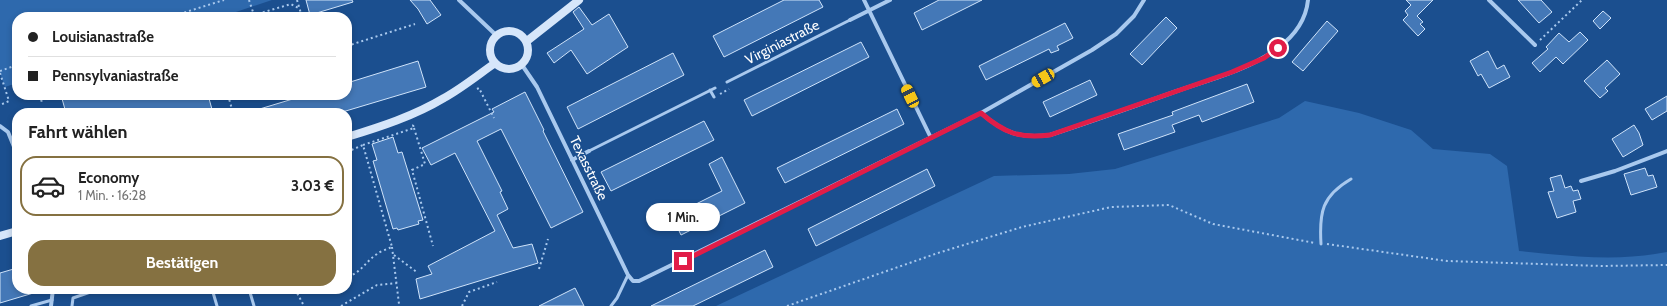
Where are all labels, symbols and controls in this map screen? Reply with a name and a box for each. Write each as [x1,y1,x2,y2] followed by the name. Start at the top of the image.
[742,16,822,68] street label: Virginiastraße
[52,28,154,46] text: Louisianastraße
[1269,39,1287,57] route start
[52,67,178,85] text: Pennsylvaniastraße
[1030,67,1056,89] car
[899,83,921,109] car
[28,121,128,143] text: Fahrt wählen
[566,133,612,203] street label: Texasstraße
[30,168,66,204] icon: car
[78,169,139,187] text: Economy
[291,177,334,195] text: 3.03 €
[78,187,146,203] text: 1 Min. · 16:28
[646,203,720,231] callout: 1 Min.
[667,209,699,225] text: 1 Min.
[28,240,336,286] button: Bestätigen
[674,252,692,270] route end

